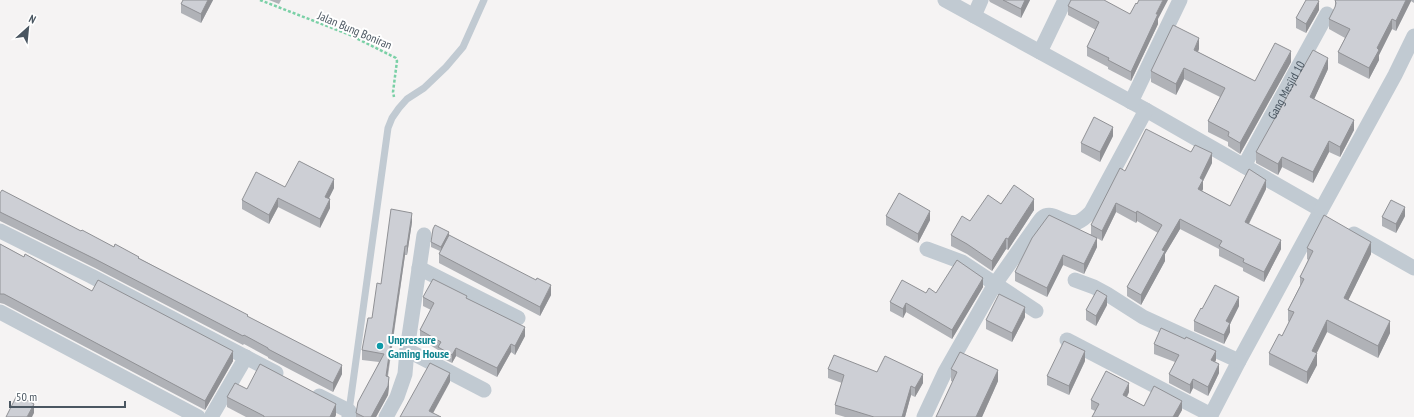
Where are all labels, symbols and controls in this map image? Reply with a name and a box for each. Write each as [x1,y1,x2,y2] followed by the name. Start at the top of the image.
[315,7,394,52] street label: Jalan Bung Boniran
[8,8,48,48] north arrow
[27,12,38,27] text: N
[1264,58,1308,121] street label: Gang Mesjid 10
[388,332,449,361] place label: Unpressure Gaming House
[375,341,385,351] marker: Unpressure Gaming House
[10,383,125,409] scale bar
[16,389,37,404] text: 50 m

